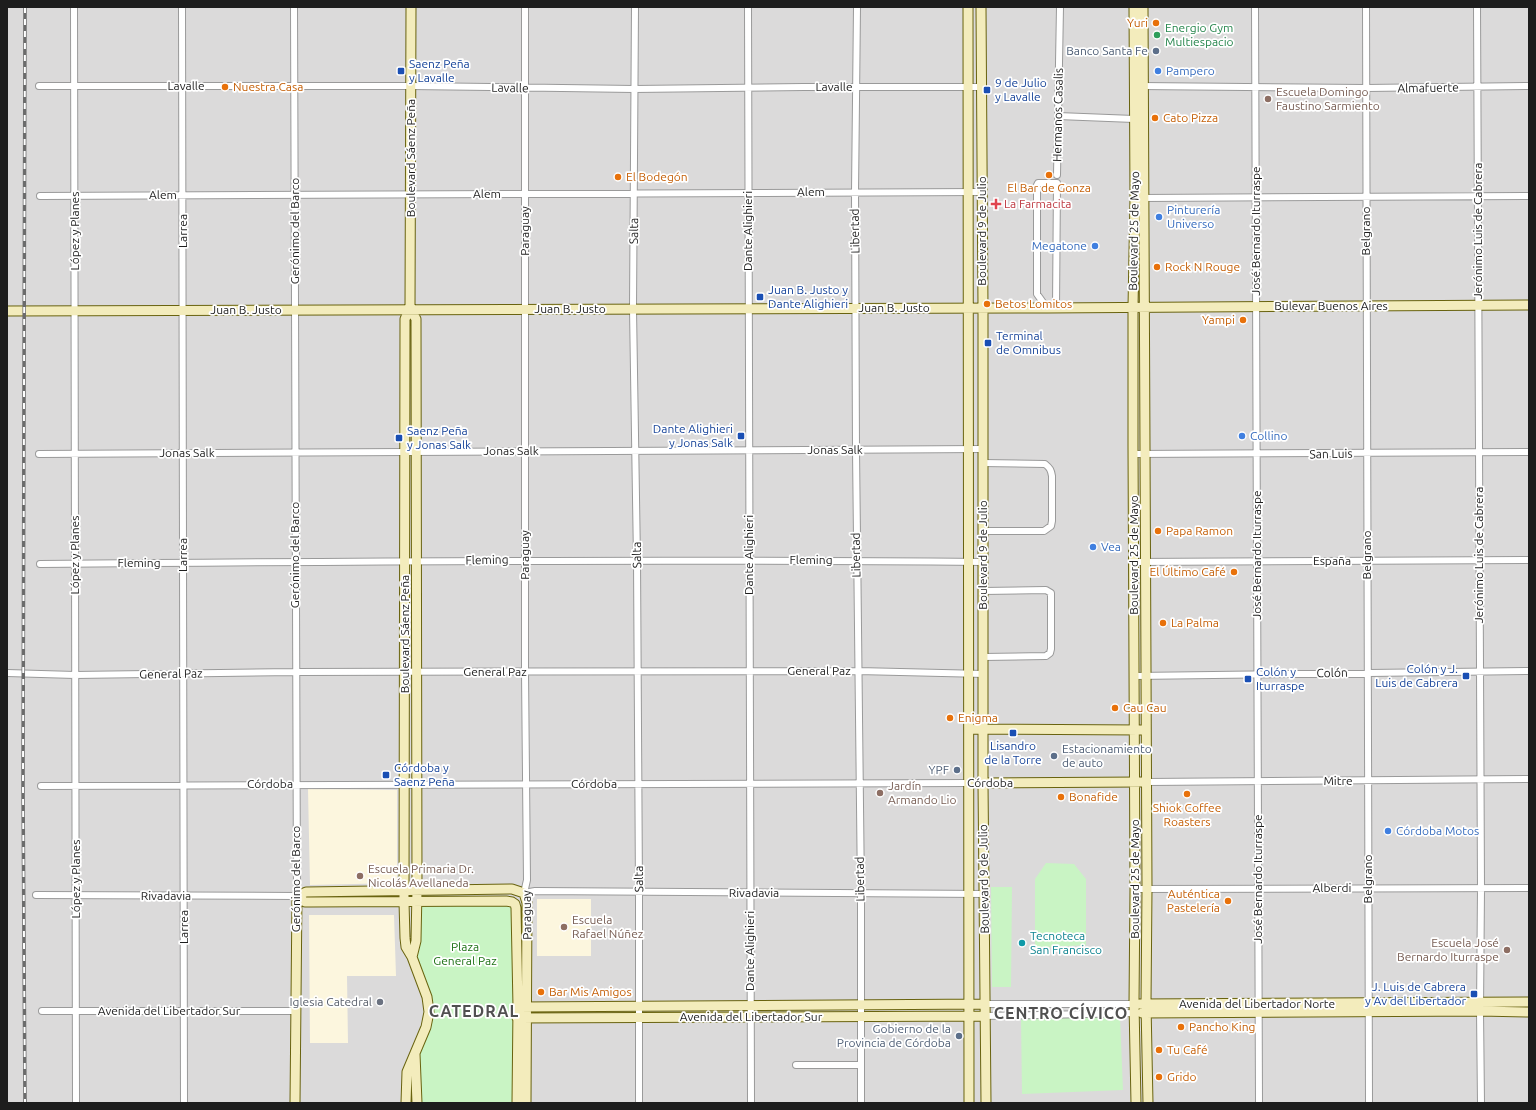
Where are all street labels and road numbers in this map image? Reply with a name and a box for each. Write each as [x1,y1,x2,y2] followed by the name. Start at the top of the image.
[1050,68,1065,162] street label: Hermanos Casalis
[167,79,205,92] street label: Lavalle
[815,80,853,93] street label: Lavalle
[1397,80,1459,95] street label: Almafuerte
[491,81,529,94] street label: Lavalle
[404,99,417,217] street label: Boulevard Sáenz Peña
[1471,163,1484,299] street label: Jerónimo Luis de Cabrera
[1249,166,1262,296] street label: José Bernardo Iturraspe
[1126,171,1141,291] street label: Boulevard 25 de Mayo
[975,176,988,286] street label: Boulevard 9 de Julio
[288,178,301,284] street label: Gerónimo del Barco
[797,185,825,198] street label: Alem
[473,187,501,200] street label: Alem
[149,188,177,201] street label: Alem
[741,191,754,271] street label: Dante Alighieri
[68,192,81,270] street label: López y Planes
[518,206,531,256] street label: Paraguay
[1359,207,1372,255] street label: Belgrano
[848,208,861,254] street label: Libertad
[176,214,189,248] street label: Larrea
[627,218,640,244] street label: Salta
[1274,299,1388,312] street label: Bulevar Buenos Aires
[858,301,930,314] street label: Juan B. Justo
[534,302,606,315] street label: Juan B. Justo
[210,303,282,316] street label: Juan B. Justo
[807,443,863,456] street label: Jonas Salk
[483,444,539,457] street label: Jonas Salk
[159,446,215,459] street label: Jonas Salk
[1309,447,1353,460] street label: San Luis
[1472,487,1485,623] street label: Jerónimo Luis de Cabrera
[1250,490,1263,620] street label: José Bernardo Iturraspe
[1127,495,1140,615] street label: Boulevard 25 de Mayo
[976,500,989,610] street label: Boulevard 9 de Julio
[288,502,301,608] street label: Gerónimo del Barco
[742,515,755,595] street label: Dante Alighieri
[68,516,81,594] street label: López y Planes
[518,530,531,580] street label: Paraguay
[1360,531,1373,579] street label: Belgrano
[849,532,862,578] street label: Libertad
[176,538,189,572] street label: Larrea
[630,542,643,568] street label: Salta
[465,553,509,566] street label: Fleming
[789,553,833,566] street label: Fleming
[1313,554,1351,567] street label: España
[117,556,161,569] street label: Fleming
[398,575,411,693] street label: Boulevard Sáenz Peña
[787,664,851,677] street label: General Paz
[463,665,527,678] street label: General Paz
[139,666,203,681] street label: General Paz
[1316,666,1348,679] street label: Colón
[1323,774,1353,787] street label: Mitre
[967,776,1013,789] street label: Córdoba
[247,777,293,790] street label: Córdoba
[571,777,617,790] street label: Córdoba
[1251,814,1264,944] street label: José Bernardo Iturraspe
[1128,819,1141,939] street label: Boulevard 25 de Mayo
[976,824,991,934] street label: Boulevard 9 de Julio
[289,826,302,932] street label: Gerónimo del Barco
[69,840,82,918] street label: López y Planes
[1361,855,1374,903] street label: Belgrano
[853,856,866,902] street label: Libertad
[632,866,645,892] street label: Salta
[1312,881,1352,894] street label: Alberdi
[729,886,779,899] street label: Rivadavia
[141,889,191,902] street label: Rivadavia
[520,890,533,940] street label: Paraguay
[177,910,190,944] street label: Larrea
[743,911,756,991] street label: Dante Alighieri
[1179,997,1335,1010] street label: Avenida del Libertador Norte
[98,1004,241,1017] street label: Avenida del Libertador Sur
[680,1010,823,1023] street label: Avenida del Libertador Sur

